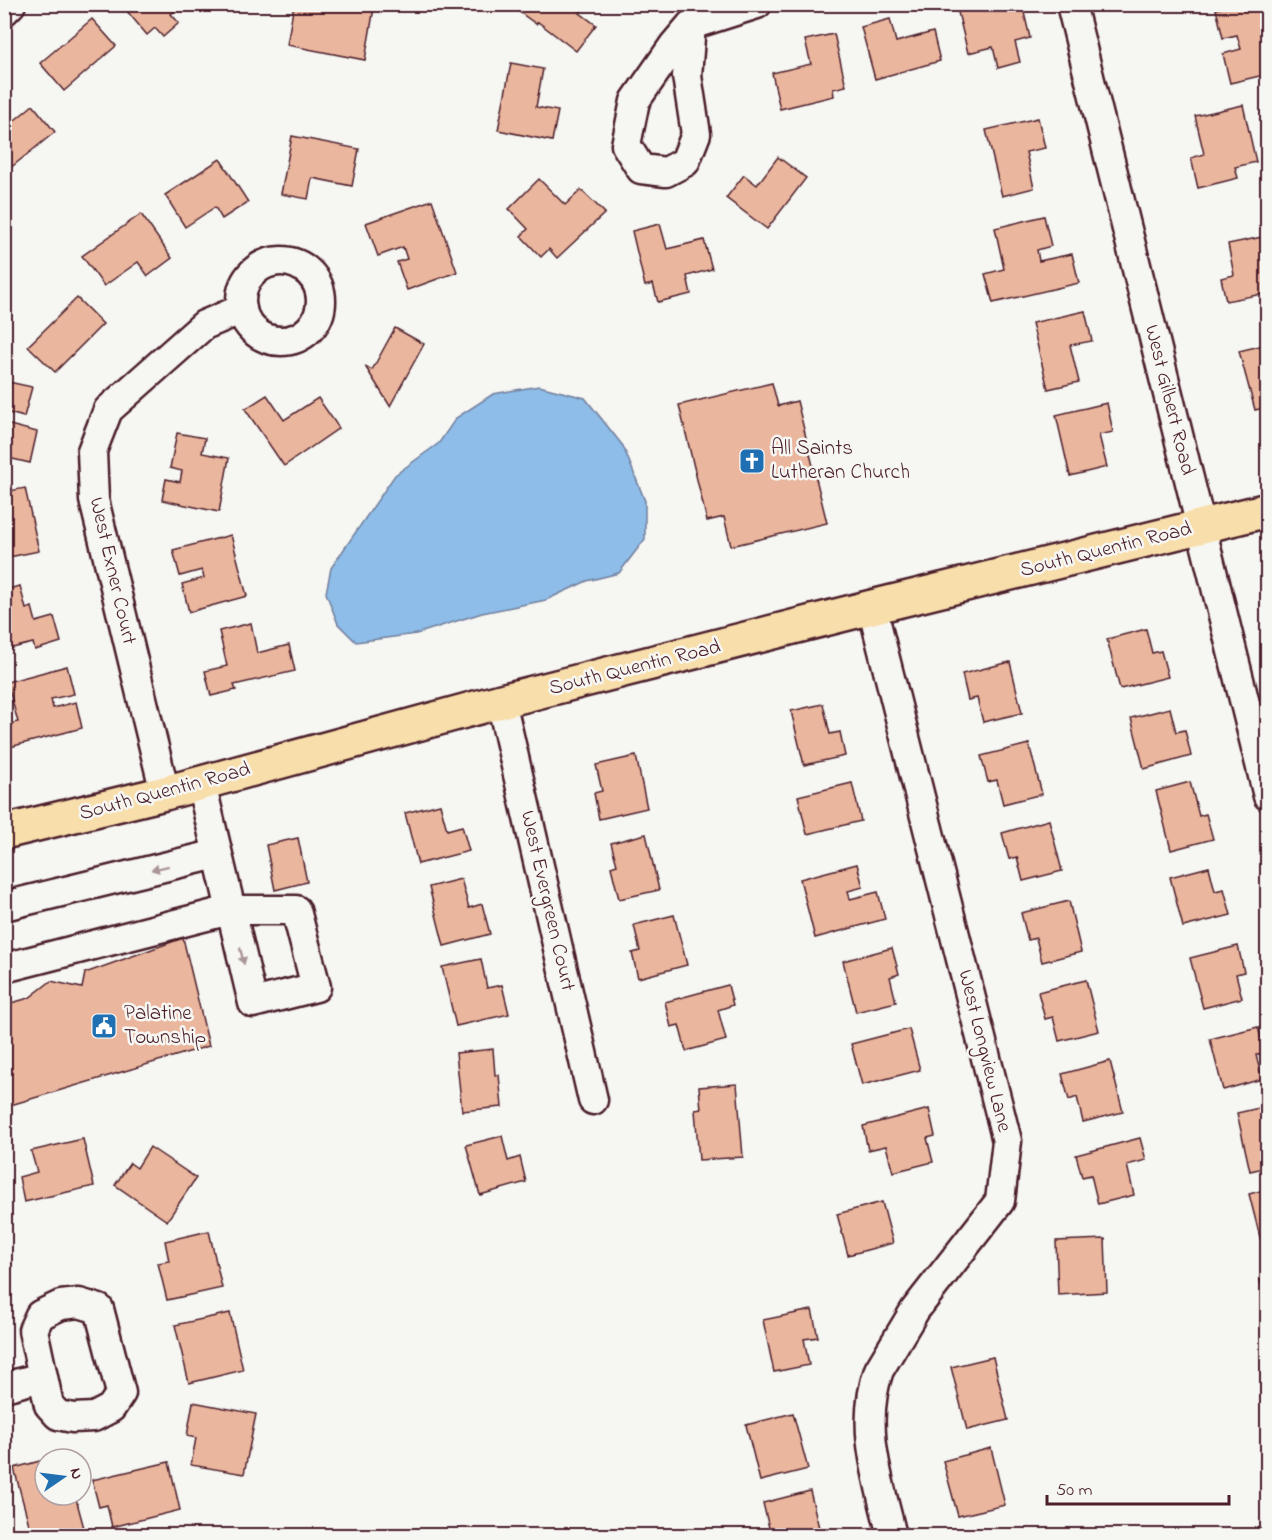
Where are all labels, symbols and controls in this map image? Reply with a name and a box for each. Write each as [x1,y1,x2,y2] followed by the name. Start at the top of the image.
[1136,322,1202,479] street label: West Gilbert Road
[771,434,910,488] place label: All Saints Lutheran Church
[737,446,767,476] church icon: All Saints Lutheran Church
[80,494,144,648] street label: West Exner Court
[1017,514,1195,586] street label: South Quentin Road
[546,632,724,704] street label: South Quentin Road
[76,755,254,829] street label: South Quentin Road
[510,808,582,995] street label: West Evergreen Court
[151,864,169,874] one-way arrow
[237,947,247,966] one-way arrow
[947,967,1019,1136] street label: West Longview Lane
[124,999,206,1053] place label: Palatine Township
[89,1011,119,1041] public building icon: Palatine Township
[33,1447,93,1507] north arrow
[63,1466,89,1482] text: N
[1047,1468,1228,1506] scale bar
[1056,1478,1093,1504] text: 50 m

